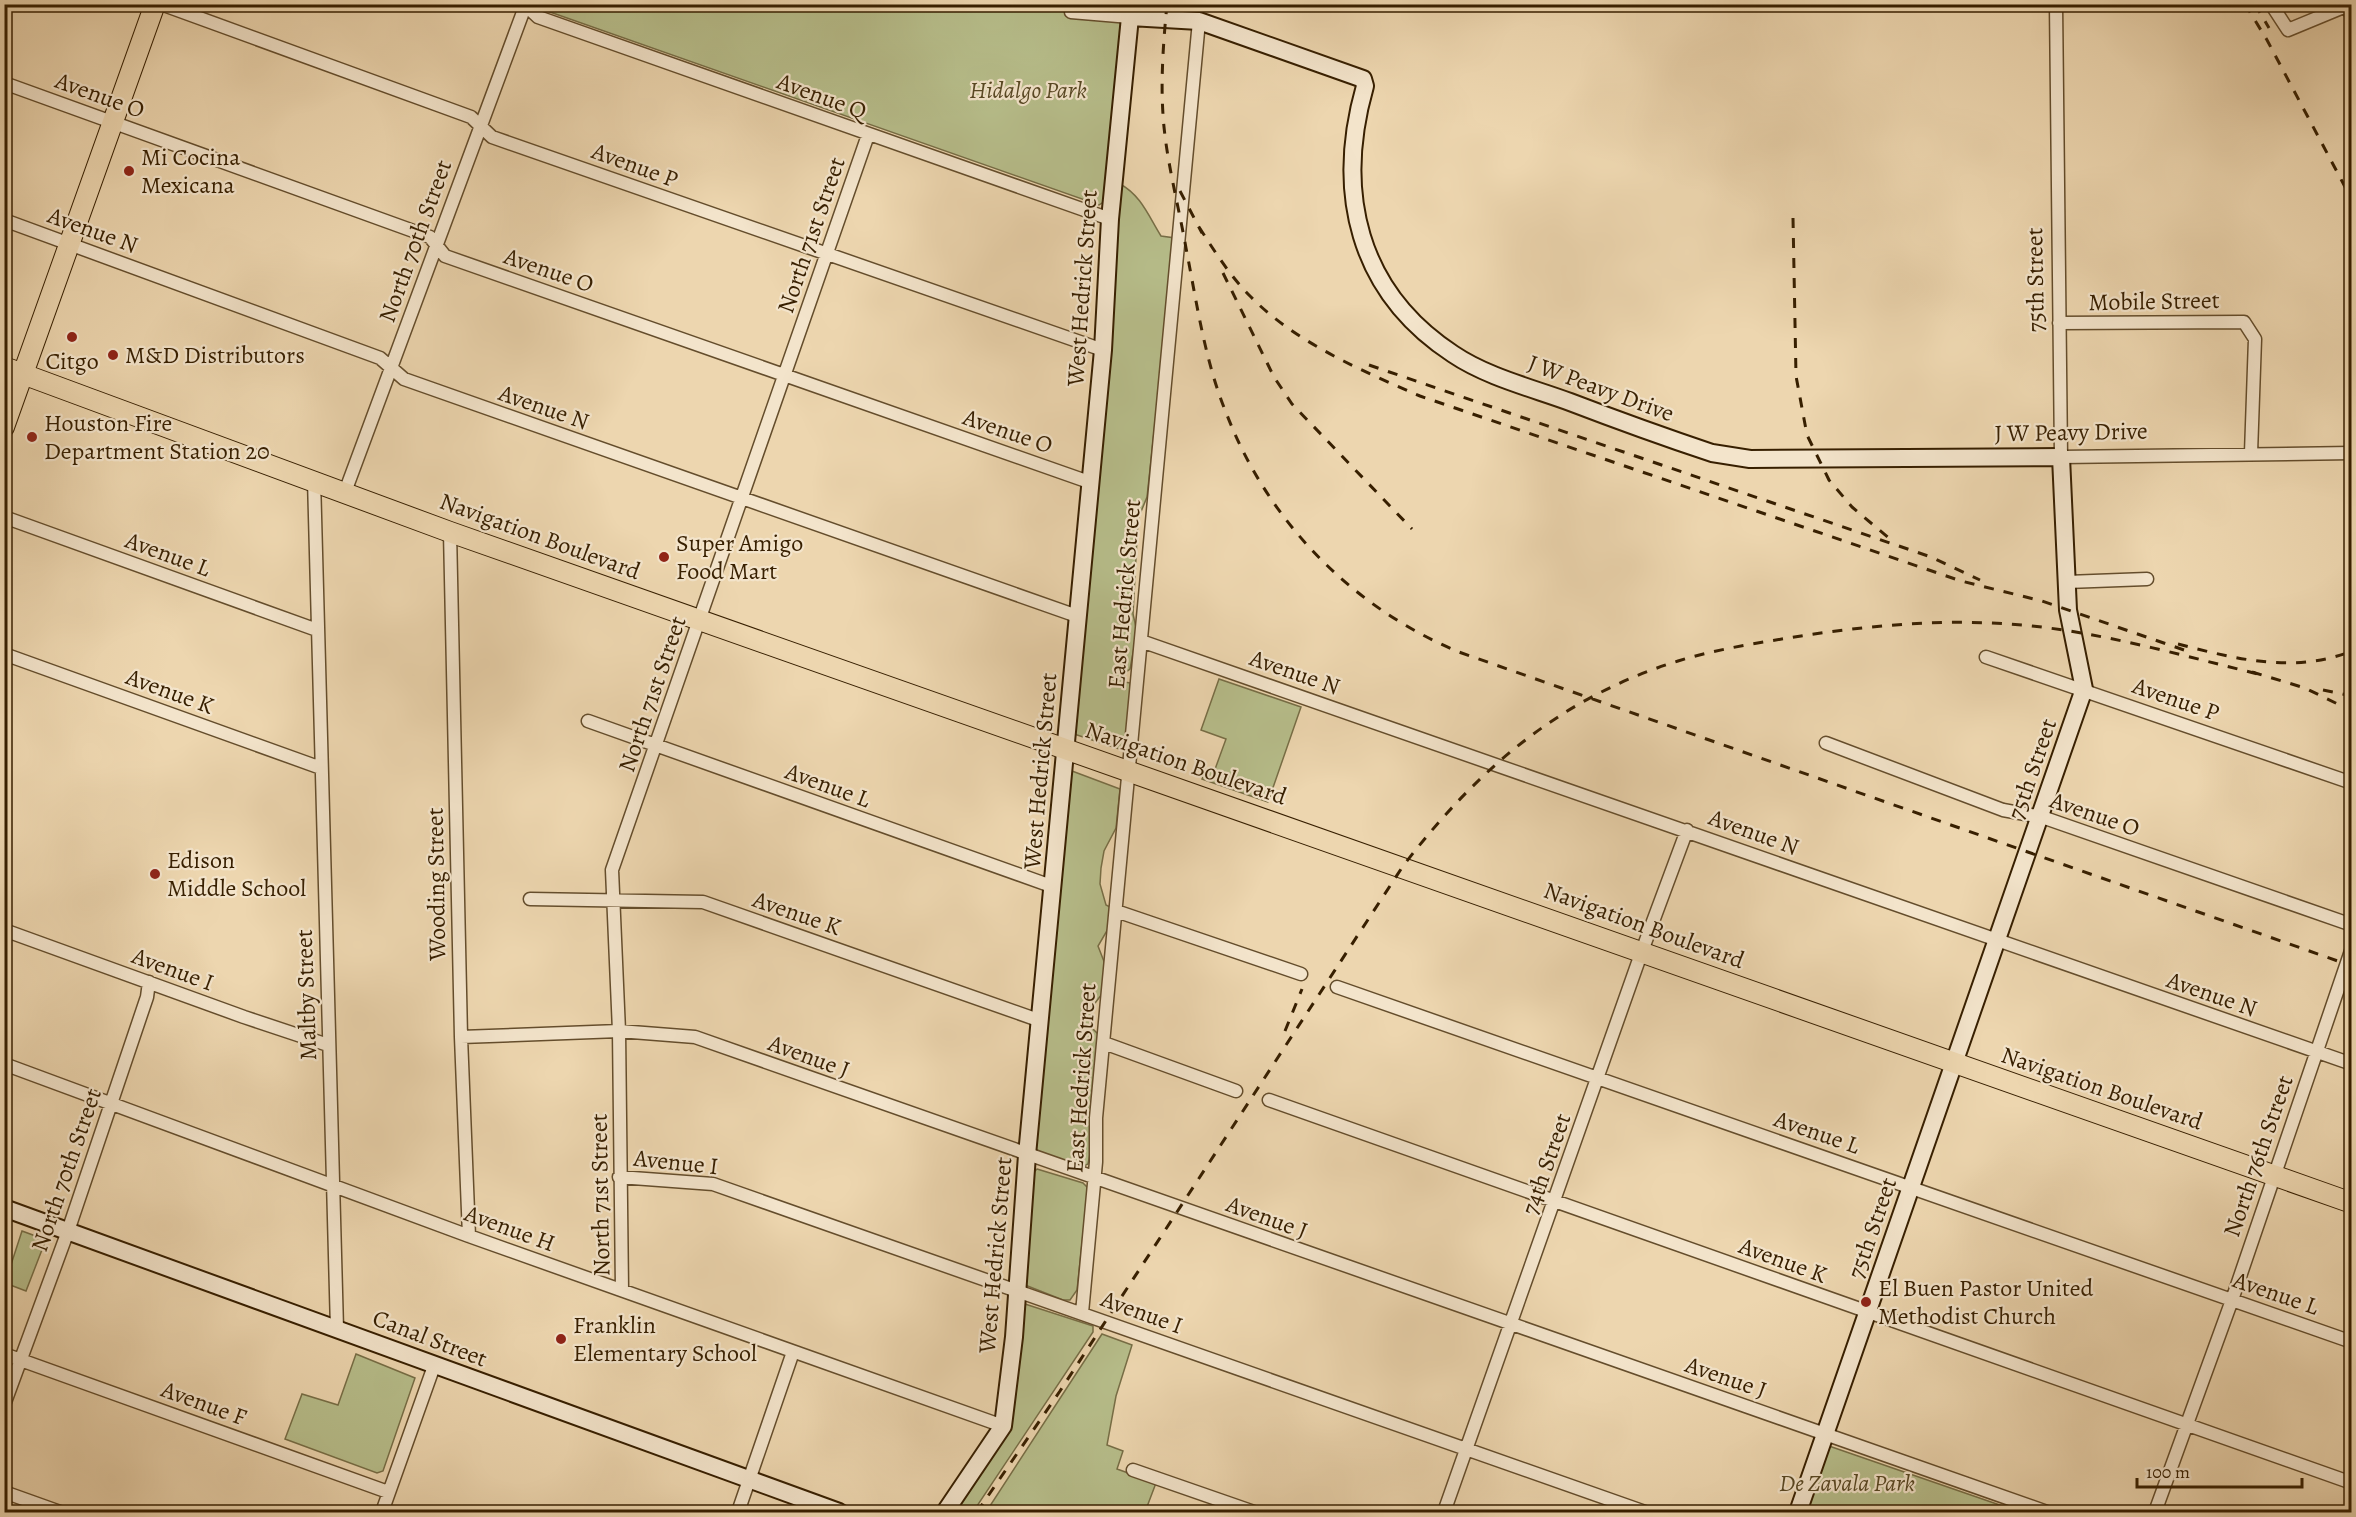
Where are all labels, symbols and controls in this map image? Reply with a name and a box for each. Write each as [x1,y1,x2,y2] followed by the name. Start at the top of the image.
[50,64,149,126] street label: Avenue O
[772,65,874,128] street label: Avenue Q
[969,74,1087,106] park label: Hidalgo Park
[587,134,683,195] street label: Avenue P
[141,141,241,201] place label: Mi Cocina Mexicana
[769,153,853,317] street label: North 71st Street
[371,155,459,327] street label: North 70th Street
[122,164,136,178] marker: Mi Cocina Mexicana
[1059,189,1105,388] street label: West Hedrick Street
[43,199,142,261] street label: Avenue N
[2018,227,2052,333] street label: 75th Street
[499,239,598,300] street label: Avenue O
[2088,284,2220,318] street label: Mobile Street
[65,330,79,344] marker: Citgo
[125,339,305,371] place label: M&D Distributors
[45,345,99,377] place label: Citgo
[1523,347,1679,429] street label: J W Peavy Drive
[106,348,120,362] marker: M&D Distributors
[494,376,593,437] street label: Avenue N
[958,400,1057,461] street label: Avenue O
[44,407,270,467] place label: Houston Fire Department Station 20
[1994,415,2148,449] street label: J W Peavy Drive
[25,430,39,444] marker: Houston Fire Department Station 20
[435,485,645,587] street label: Navigation Boulevard
[1100,498,1148,690] street label: East Hedrick Street
[120,524,216,584] street label: Avenue L
[676,527,803,587] place label: Super Amigo Food Mart
[657,550,671,564] marker: Super Amigo Food Mart
[610,612,694,776] street label: North 71st Street
[1245,641,1344,702] street label: Avenue N
[121,660,218,722] street label: Avenue K
[2128,669,2223,729] street label: Avenue P
[1015,672,1065,871] street label: West Hedrick Street
[1081,713,1291,813] street label: Navigation Boulevard
[2000,714,2064,824] street label: 75th Street
[780,755,876,815] street label: Avenue L
[2045,783,2144,844] street label: Avenue O
[1704,801,1803,863] street label: Avenue N
[419,807,453,962] street label: Wooding Street
[167,844,306,904] place label: Edison Middle School
[148,867,162,881] marker: Edison Middle School
[1539,874,1749,976] street label: Navigation Boulevard
[748,883,845,943] street label: Avenue K
[288,929,324,1061] street label: Maltby Street
[127,939,218,999] street label: Avenue I
[2162,963,2261,1024] street label: Avenue N
[1058,982,1104,1174] street label: East Hedrick Street
[763,1026,854,1085] street label: Avenue J
[1997,1038,2207,1138] street label: Navigation Boulevard
[2215,1071,2301,1241] street label: North 76th Street
[23,1084,109,1256] street label: North 70th Street
[1769,1102,1865,1162] street label: Avenue L
[1514,1109,1578,1219] street label: 74th Street
[583,1113,617,1277] street label: North 71st Street
[631,1142,720,1182] street label: Avenue I
[970,1156,1020,1355] street label: West Hedrick Street
[1840,1173,1904,1283] street label: 75th Street
[1221,1187,1312,1246] street label: Avenue J
[459,1196,560,1259] street label: Avenue H
[1734,1229,1831,1291] street label: Avenue K
[2228,1263,2324,1323] street label: Avenue L
[1878,1272,2094,1332] place label: El Buen Pastor United Methodist Church
[1096,1282,1187,1342] street label: Avenue I
[1859,1295,1873,1309] marker: El Buen Pastor United Methodist Church
[368,1302,492,1374] street label: Canal Street
[573,1309,757,1369] place label: Franklin Elementary School
[554,1332,568,1346] marker: Franklin Elementary School
[1680,1348,1771,1406] street label: Avenue J
[156,1372,251,1433] street label: Avenue F
[2137,1451,2302,1489] scale bar
[2146,1460,2190,1484] text: 100 m
[1779,1467,1915,1499] park label: De Zavala Park

